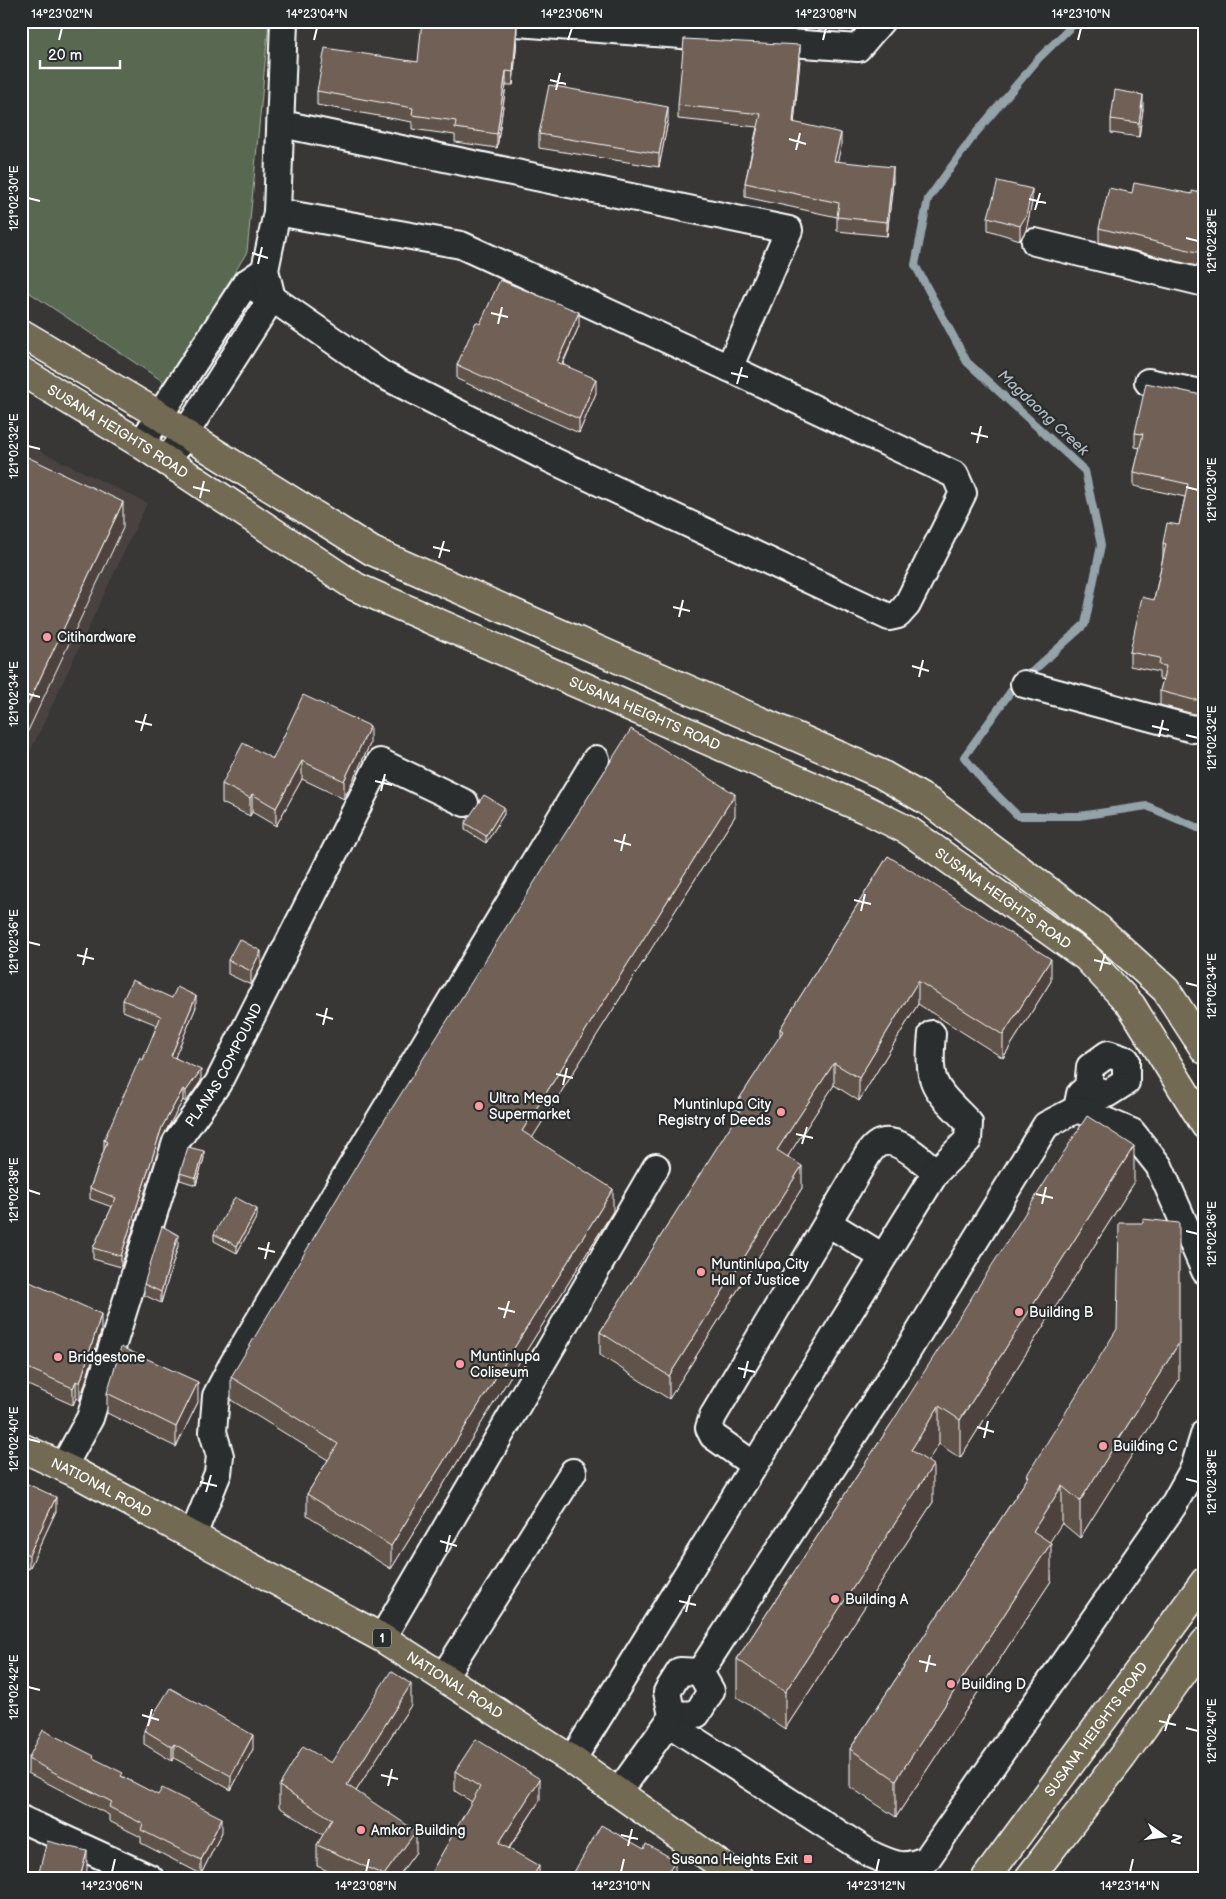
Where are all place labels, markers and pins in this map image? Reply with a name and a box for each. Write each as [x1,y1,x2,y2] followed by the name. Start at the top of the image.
[57,629,136,646] place label: Citihardware
[41,631,53,643] marker: Citihardware
[489,1090,571,1123] place label: Ultra Mega Supermarket
[658,1096,772,1129] place label: Muntinlupa City Registry of Deeds
[473,1100,485,1112] marker: Ultra Mega Supermarket
[775,1106,787,1118] marker: Muntinlupa City Registry of Deeds
[711,1256,810,1289] place label: Muntinlupa City Hall of Justice
[695,1266,707,1278] marker: Muntinlupa City Hall of Justice
[1029,1304,1094,1321] place label: Building B
[1013,1306,1025,1318] marker: Building B
[470,1348,540,1381] place label: Muntinlupa Coliseum
[68,1349,145,1366] place label: Bridgestone
[52,1351,64,1363] marker: Bridgestone
[454,1358,466,1370] marker: Muntinlupa Coliseum
[1113,1438,1178,1455] place label: Building C
[1097,1440,1109,1452] marker: Building C
[845,1591,909,1608] place label: Building A
[829,1593,841,1605] marker: Building A
[961,1676,1026,1693] place label: Building D
[945,1678,957,1690] marker: Building D
[371,1822,466,1839] place label: Amkor Building
[355,1824,367,1836] marker: Amkor Building
[671,1851,799,1868] place label: Susana Heights Exit
[802,1853,814,1865] marker: Susana Heights Exit

